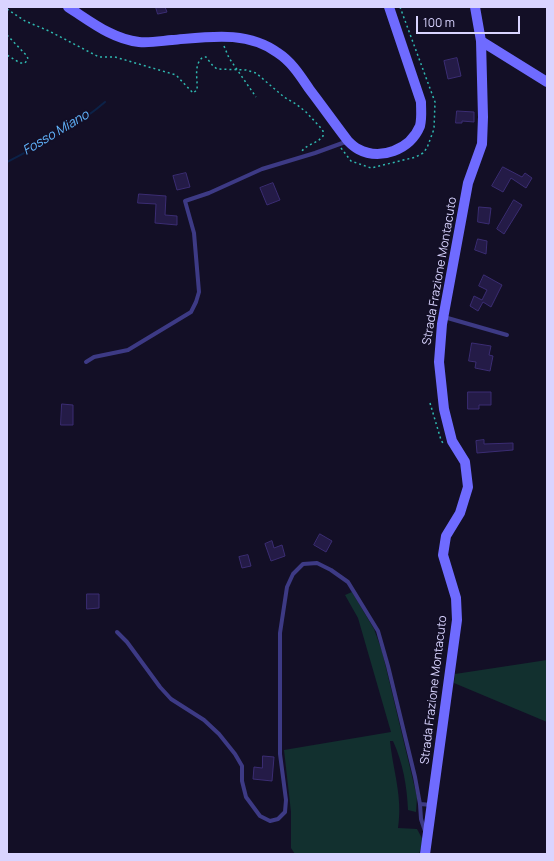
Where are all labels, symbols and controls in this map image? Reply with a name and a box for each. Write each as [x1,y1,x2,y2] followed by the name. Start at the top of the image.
[418,8,522,34] scale bar
[423,14,455,31] text: 100 m
[20,107,92,159] water label: Fosso Miano
[420,196,460,346] street label: Strada Frazione Montacuto
[418,615,450,765] street label: Strada Frazione Montacuto

